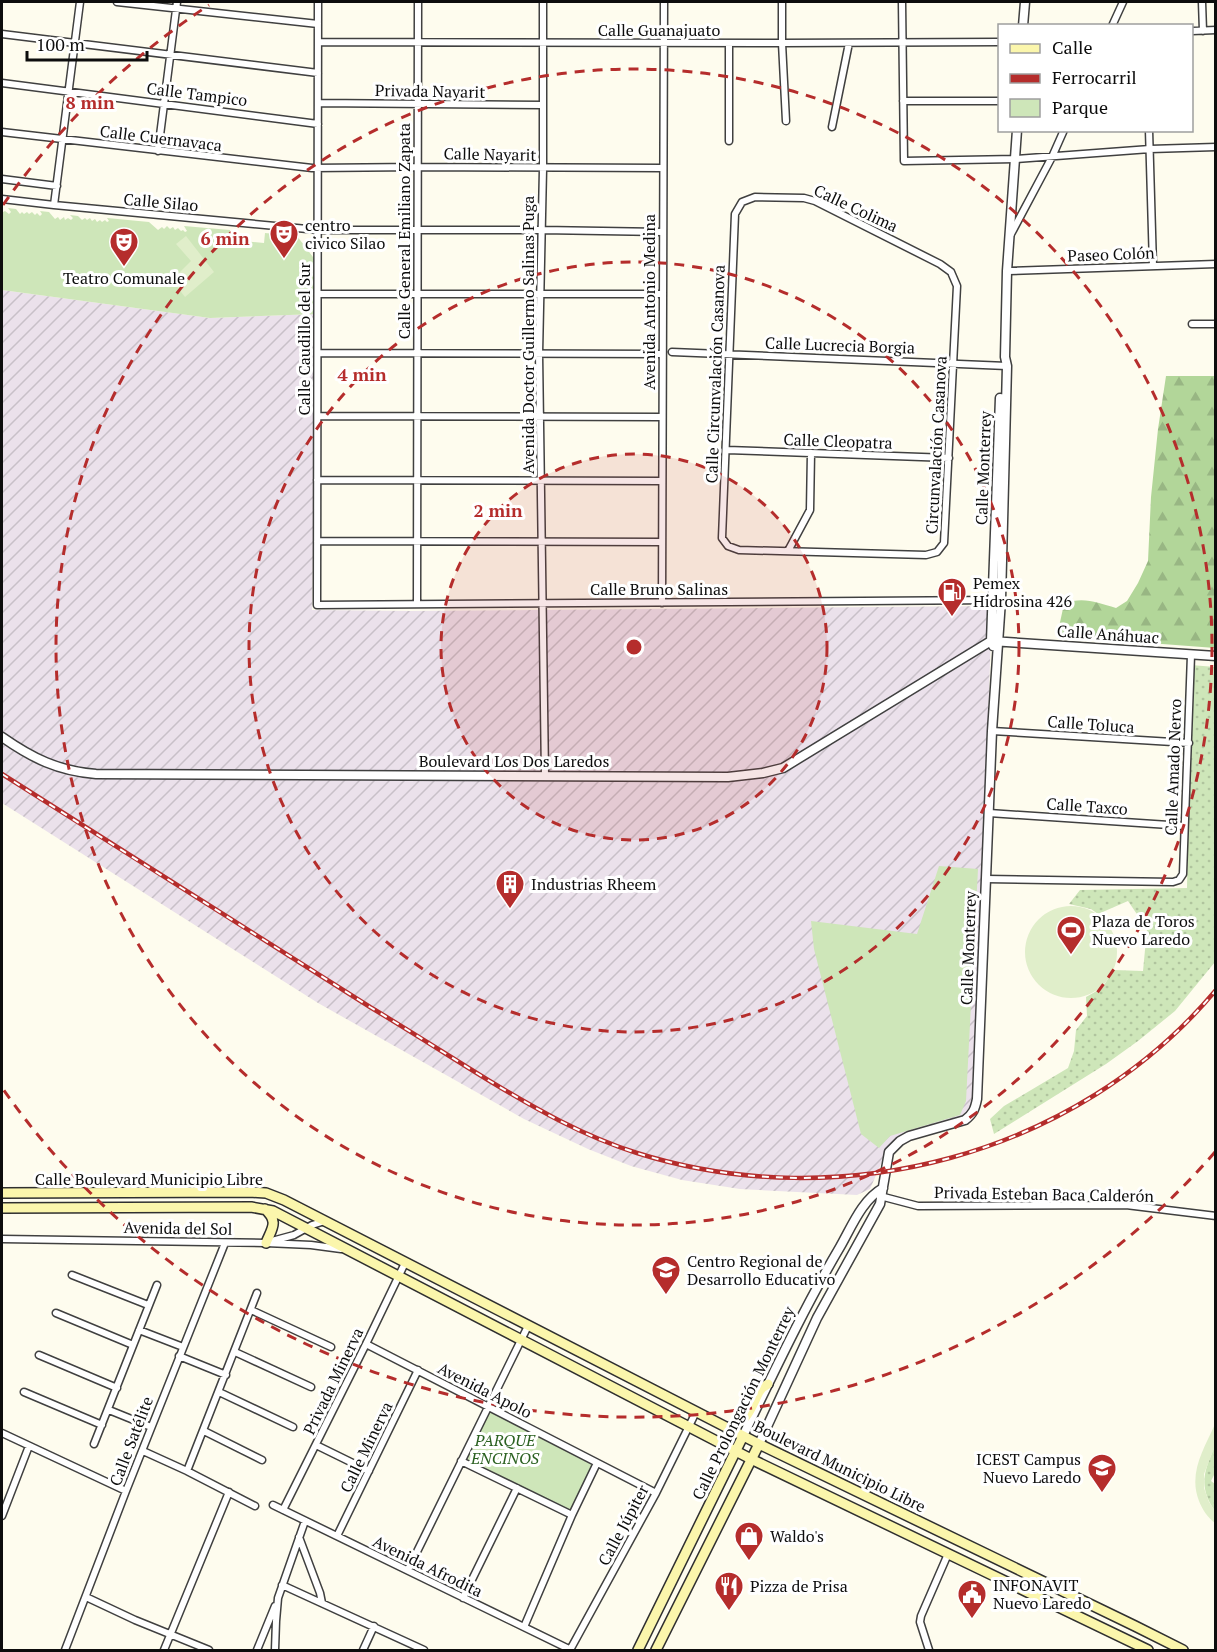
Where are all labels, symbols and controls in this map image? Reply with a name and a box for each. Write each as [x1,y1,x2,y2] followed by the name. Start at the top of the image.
[598,19,720,41] street label: Calle Guanajuato
[27,24,147,62] scale bar
[998,24,1193,132] legend
[36,32,85,56] text: 100 m
[1052,35,1093,59] text: Calle
[1052,65,1137,89] text: Ferrocarril
[145,77,249,111] street label: Calle Tampico
[375,79,485,103] street label: Privada Nayarit
[65,90,115,114] text: 8 min
[1052,95,1108,119] text: Parque
[99,120,223,156] street label: Calle Cuernavaca
[393,123,415,339] street label: Calle General Emiliano Zapata
[443,142,537,166] street label: Calle Nayarit
[810,179,902,237] street label: Calle Colima
[123,188,200,216] street label: Calle Silao
[517,196,539,474] street label: Avenida Doctor Guillermo Salinas Puga
[305,214,385,254] place label: centro civico Silao
[638,214,660,390] street label: Avenida Antonio Medina
[268,218,300,260] theatre icon: centro civico Silao
[108,226,140,268] theatre icon: Teatro Comunale
[200,226,250,250] text: 6 min
[1067,241,1155,267] street label: Paseo Colón
[293,262,315,416] street label: Calle Caudillo del Sur
[700,264,730,484] street label: Calle Circunvalación Casanova
[63,267,185,289] place label: Teatro Comunale
[765,331,915,359] street label: Calle Lucrecia Borgia
[920,355,952,535] street label: Circunvalación Casanova
[337,362,387,386] text: 4 min
[970,410,996,525] street label: Calle Monterrey
[783,428,893,454] street label: Calle Cleopatra
[473,498,523,522] text: 2 min
[973,572,1073,612] place label: Pemex Hidrosina 426
[936,576,968,618] fuel station icon: Pemex Hidrosina 426
[590,578,728,600] street label: Calle Bruno Salinas
[1056,619,1160,649] street label: Calle Anáhuac
[624,637,644,657] centre of rings
[1160,698,1186,836] street label: Calle Amado Nervo
[1047,710,1135,738] street label: Calle Toluca
[419,750,609,772] street label: Boulevard Los Dos Laredos
[1046,792,1129,820] street label: Calle Taxco
[494,868,526,910] building icon: Industrias Rheem
[531,873,657,895] place label: Industrias Rheem
[955,890,981,1005] street label: Calle Monterrey
[1092,910,1195,950] place label: Plaza de Toros Nuevo Laredo
[1055,914,1087,956] sports icon: Plaza de Toros Nuevo Laredo
[35,1168,263,1190] street label: Calle Boulevard Municipio Libre
[934,1181,1155,1207] street label: Privada Esteban Baca Calderón
[123,1216,233,1240] street label: Avenida del Sol
[687,1250,835,1290] place label: Centro Regional de Desarrollo Educativo
[650,1254,682,1296] school or university icon: Centro Regional de Desarrollo Educativo
[686,1302,800,1504] street label: Calle Prolongación Monterrey
[298,1324,368,1438] street label: Privada Minerva
[434,1357,536,1423] street label: Avenida Apolo
[104,1393,158,1489] street label: Calle Satélite
[334,1398,398,1496] street label: Calle Minerva
[751,1415,929,1517] street label: Boulevard Municipio Libre
[470,1429,541,1469] park label: PARQUE ENCINOS
[976,1448,1081,1488] place label: ICEST Campus Nuevo Laredo
[1086,1452,1118,1494] school or university icon: ICEST Campus Nuevo Laredo
[592,1480,654,1569] street label: Calle Júpiter
[733,1520,765,1562] shop icon: Waldo's
[770,1525,824,1547] place label: Waldo's
[369,1530,487,1602] street label: Avenida Afrodita
[713,1570,745,1612] restaurant icon: Pizza de Prisa
[993,1574,1091,1614] place label: INFONAVIT Nuevo Laredo
[750,1575,848,1597] place label: Pizza de Prisa
[956,1578,988,1620] public building icon: INFONAVIT Nuevo Laredo

